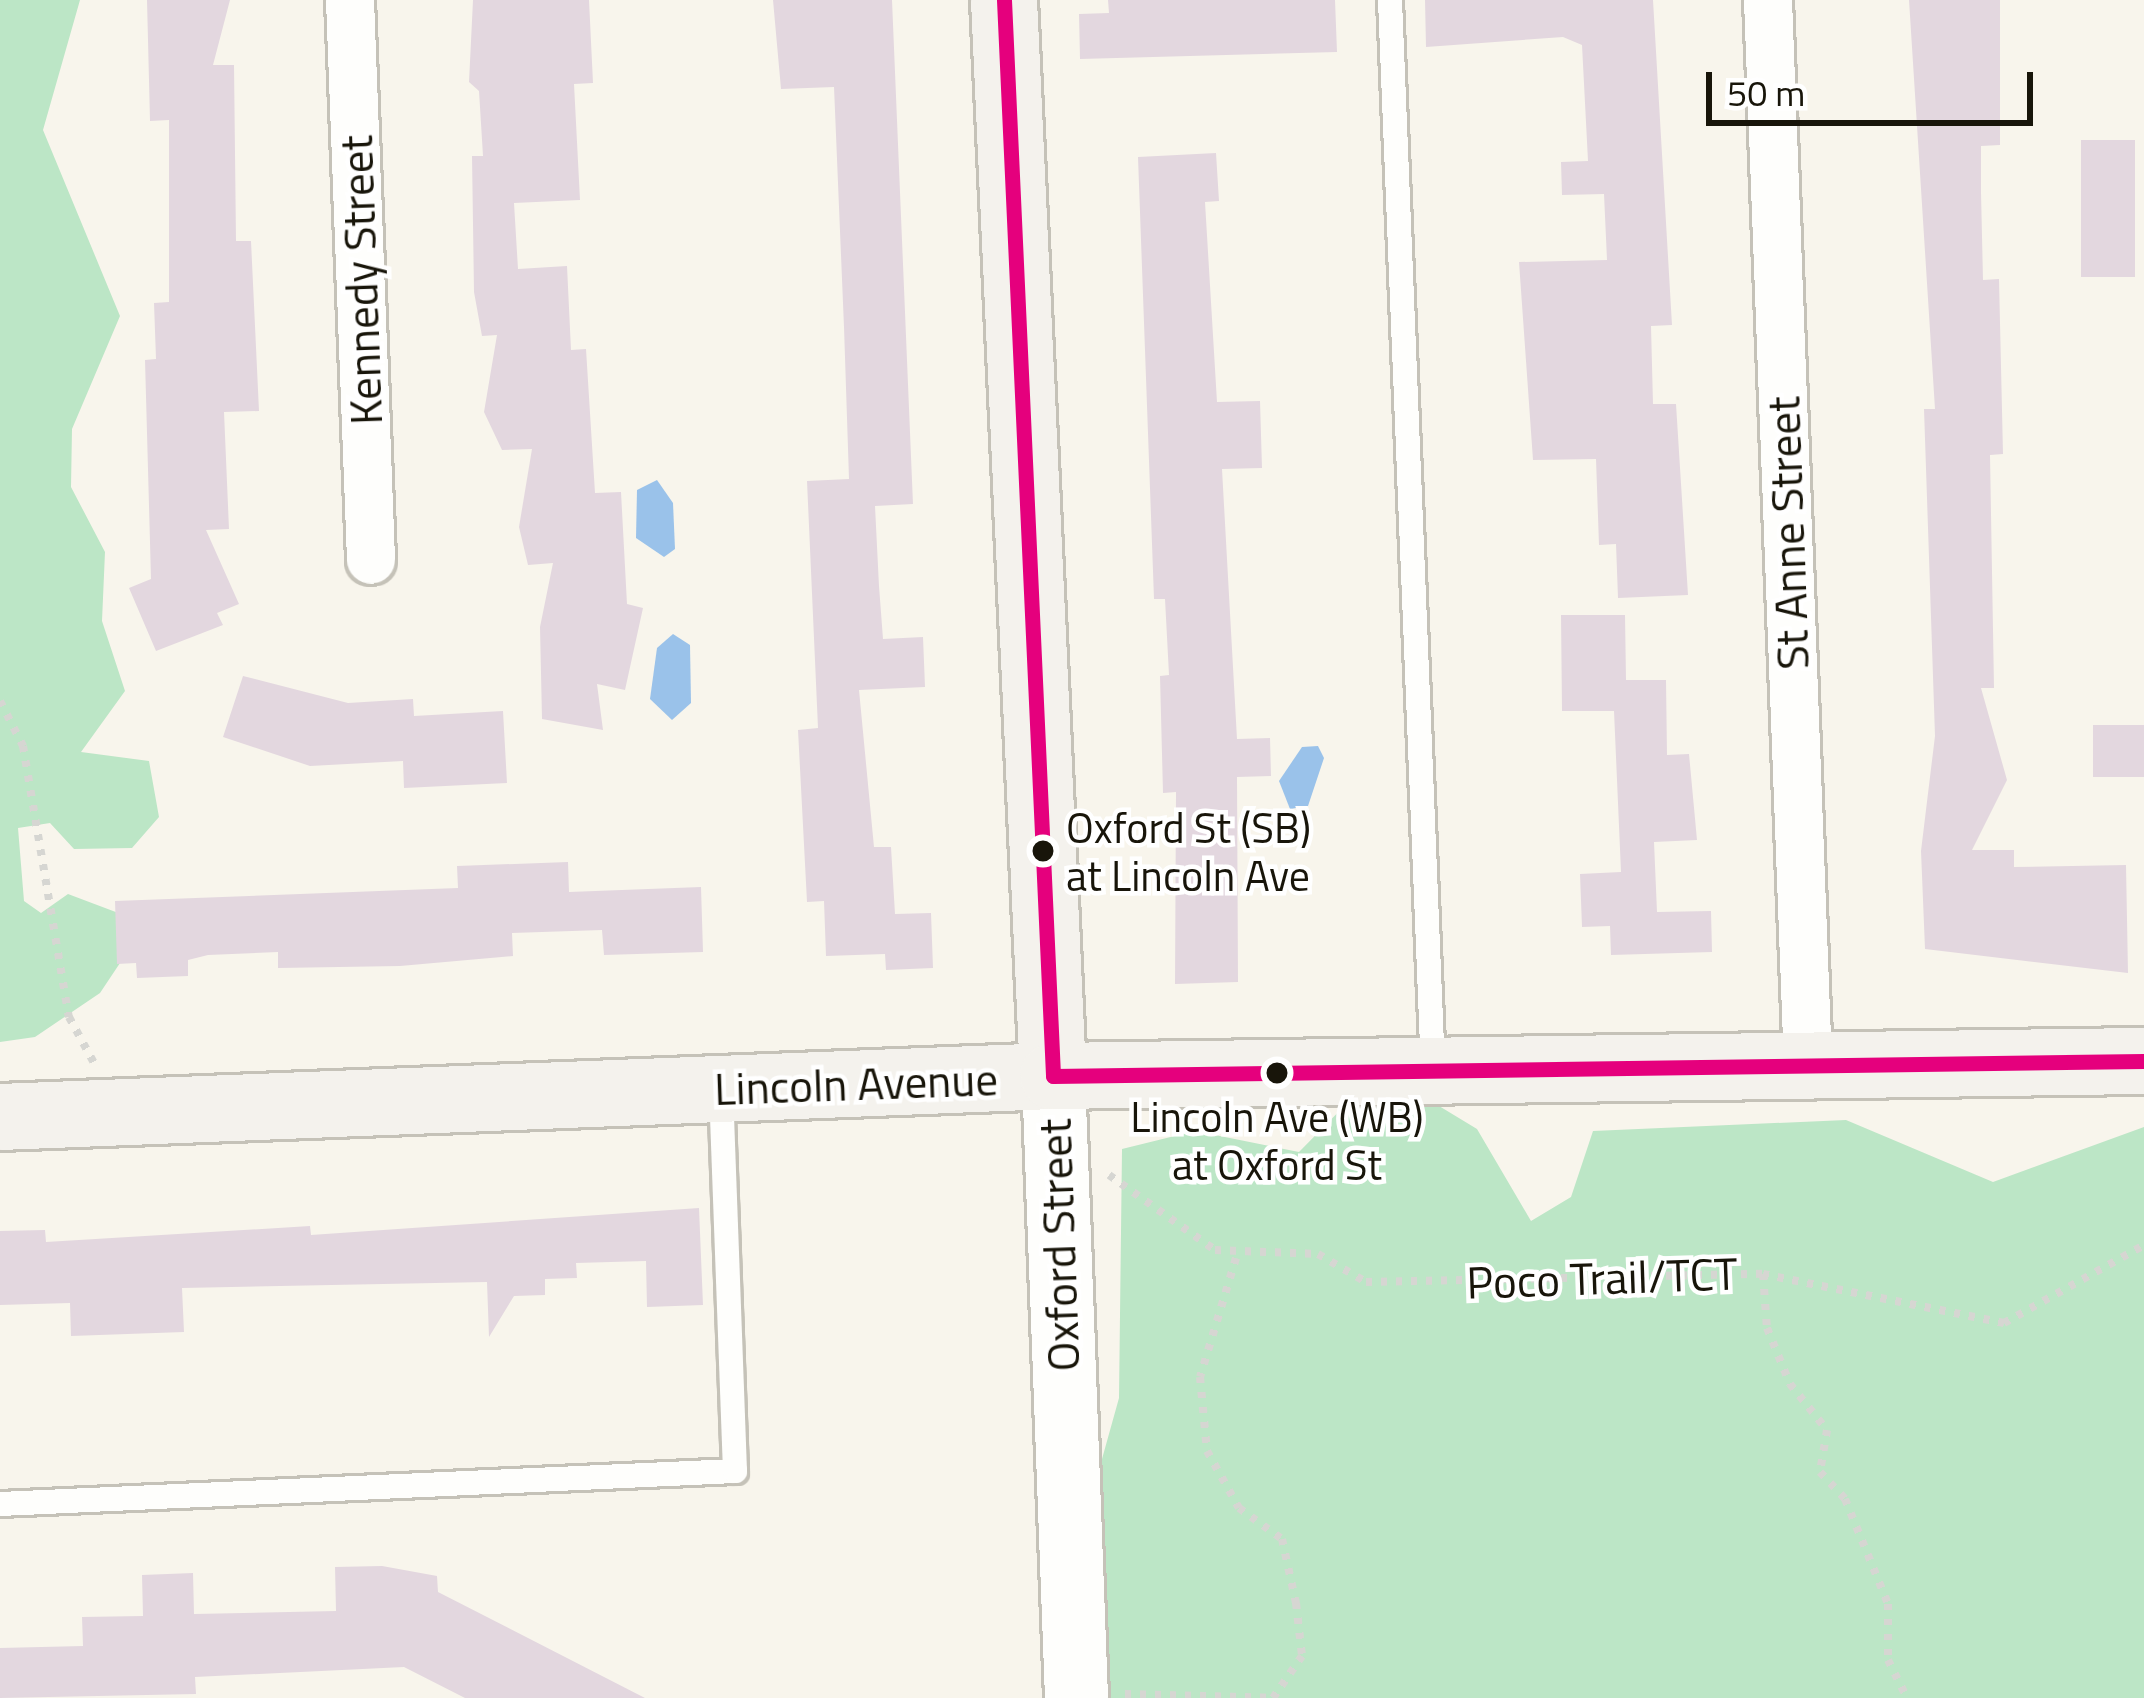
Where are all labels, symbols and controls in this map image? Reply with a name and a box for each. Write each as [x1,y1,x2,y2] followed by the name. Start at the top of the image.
[1712,48,2039,122] scale bar
[1727,65,1805,120] text: 50 m
[329,134,393,426] street label: Kennedy Street
[1756,395,1820,671] street label: St Anne Street
[1066,802,1311,900] place label: Oxford St (SB) at Lincoln Ave
[1032,840,1054,862] marker: Oxford St (SB) at Lincoln Ave
[713,1052,999,1116] street label: Lincoln Avenue
[1266,1062,1288,1084] marker: Lincoln Ave (WB) at Oxford St
[1130,1091,1424,1190] place label: Lincoln Ave (WB) at Oxford St
[1028,1118,1090,1372] street label: Oxford Street
[1466,1246,1738,1310] street label: Poco Trail/TCT

